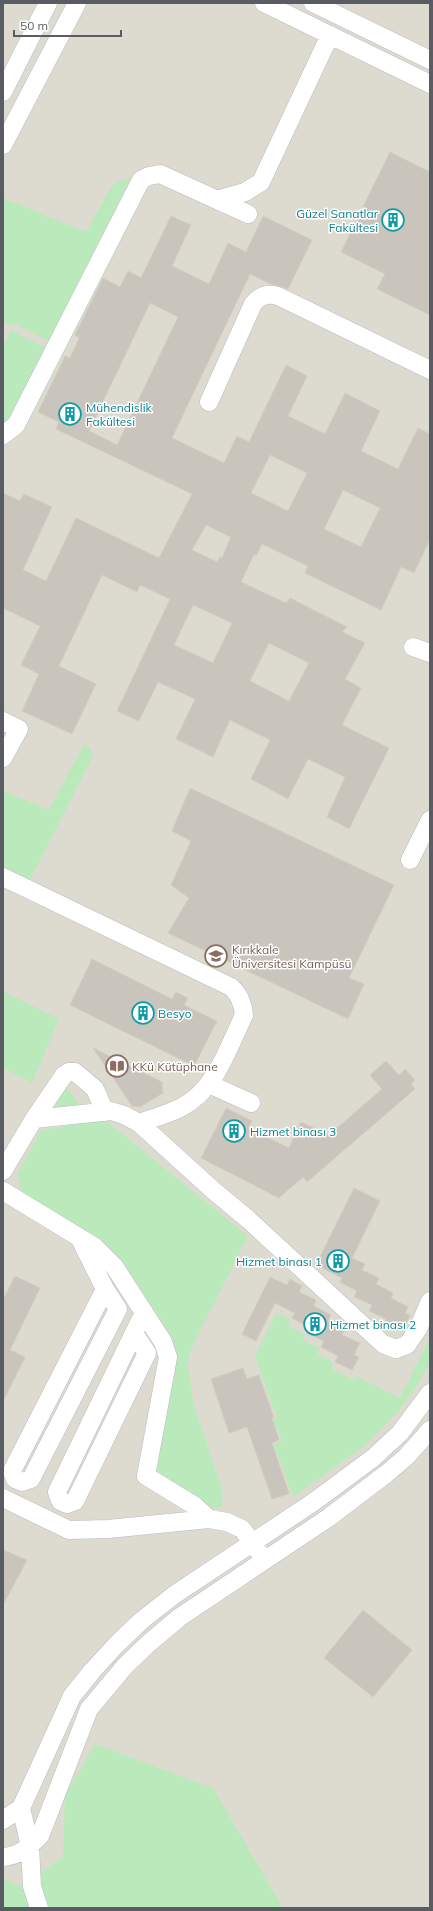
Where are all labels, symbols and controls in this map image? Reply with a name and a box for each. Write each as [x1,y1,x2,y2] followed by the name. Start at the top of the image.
[14,12,121,38] scale bar
[20,18,48,33] text: 50 m
[296,206,379,235] place label: Güzel Sanatlar Fakültesi
[380,207,406,233] building icon: Güzel Sanatlar Fakültesi
[86,400,153,429] place label: Mühendislik Fakültesi
[57,401,83,427] building icon: Mühendislik Fakültesi
[232,942,352,971] place label: Kırıkkale Üniversitesi Kampüsü
[203,943,229,969] school or university icon: Kırıkkale Üniversitesi Kampüsü
[130,1000,156,1026] building icon: Besyo
[158,1006,192,1021] place label: Besyo
[104,1053,130,1079] library icon: KKü Kütüphane
[132,1059,218,1074] place label: KKü Kütüphane
[221,1118,247,1144] building icon: Hizmet binası 3
[250,1124,336,1139] place label: Hizmet binası 3
[325,1248,351,1274] building icon: Hizmet binası 1
[236,1254,322,1269] place label: Hizmet binası 1
[302,1311,328,1337] building icon: Hizmet binası 2
[330,1317,416,1332] place label: Hizmet binası 2

